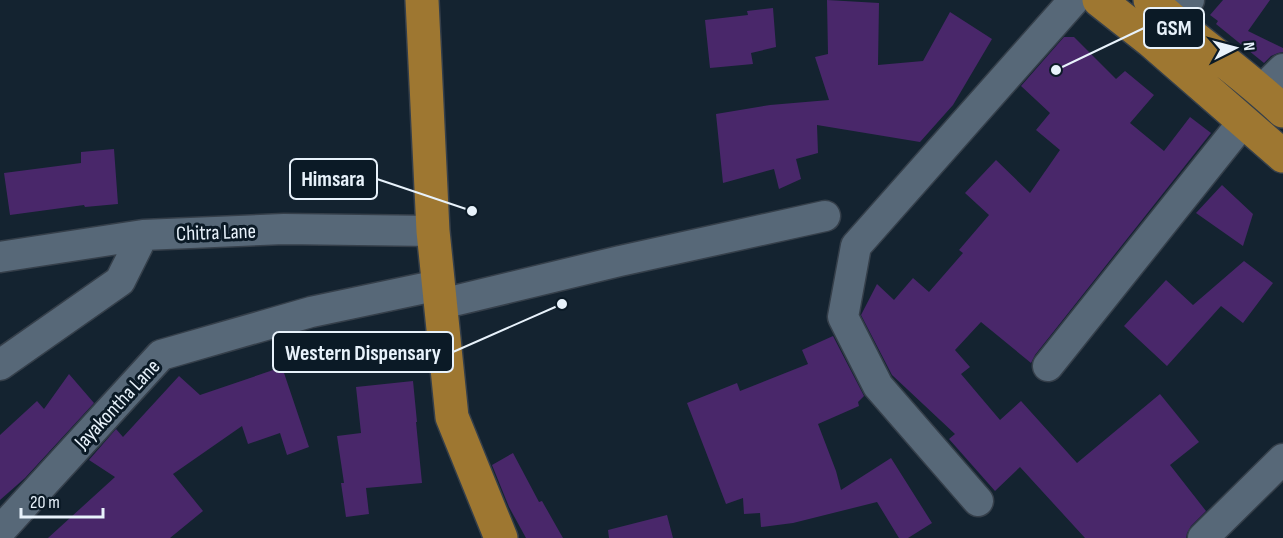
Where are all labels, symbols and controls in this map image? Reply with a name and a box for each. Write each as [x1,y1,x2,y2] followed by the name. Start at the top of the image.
[1144,8,1204,48] callout: GSM
[1156,15,1192,42] text: GSM
[1205,18,1265,78] north arrow
[1239,41,1258,52] text: N
[290,159,377,199] callout: Himsara
[301,166,365,193] text: Himsara
[176,219,256,246] street label: Chitra Lane
[273,332,453,372] callout: Western Dispensary
[285,340,441,367] text: Western Dispensary
[69,354,165,455] street label: Jayakontha Lane
[21,481,104,519] scale bar
[30,492,60,513] text: 20 m

